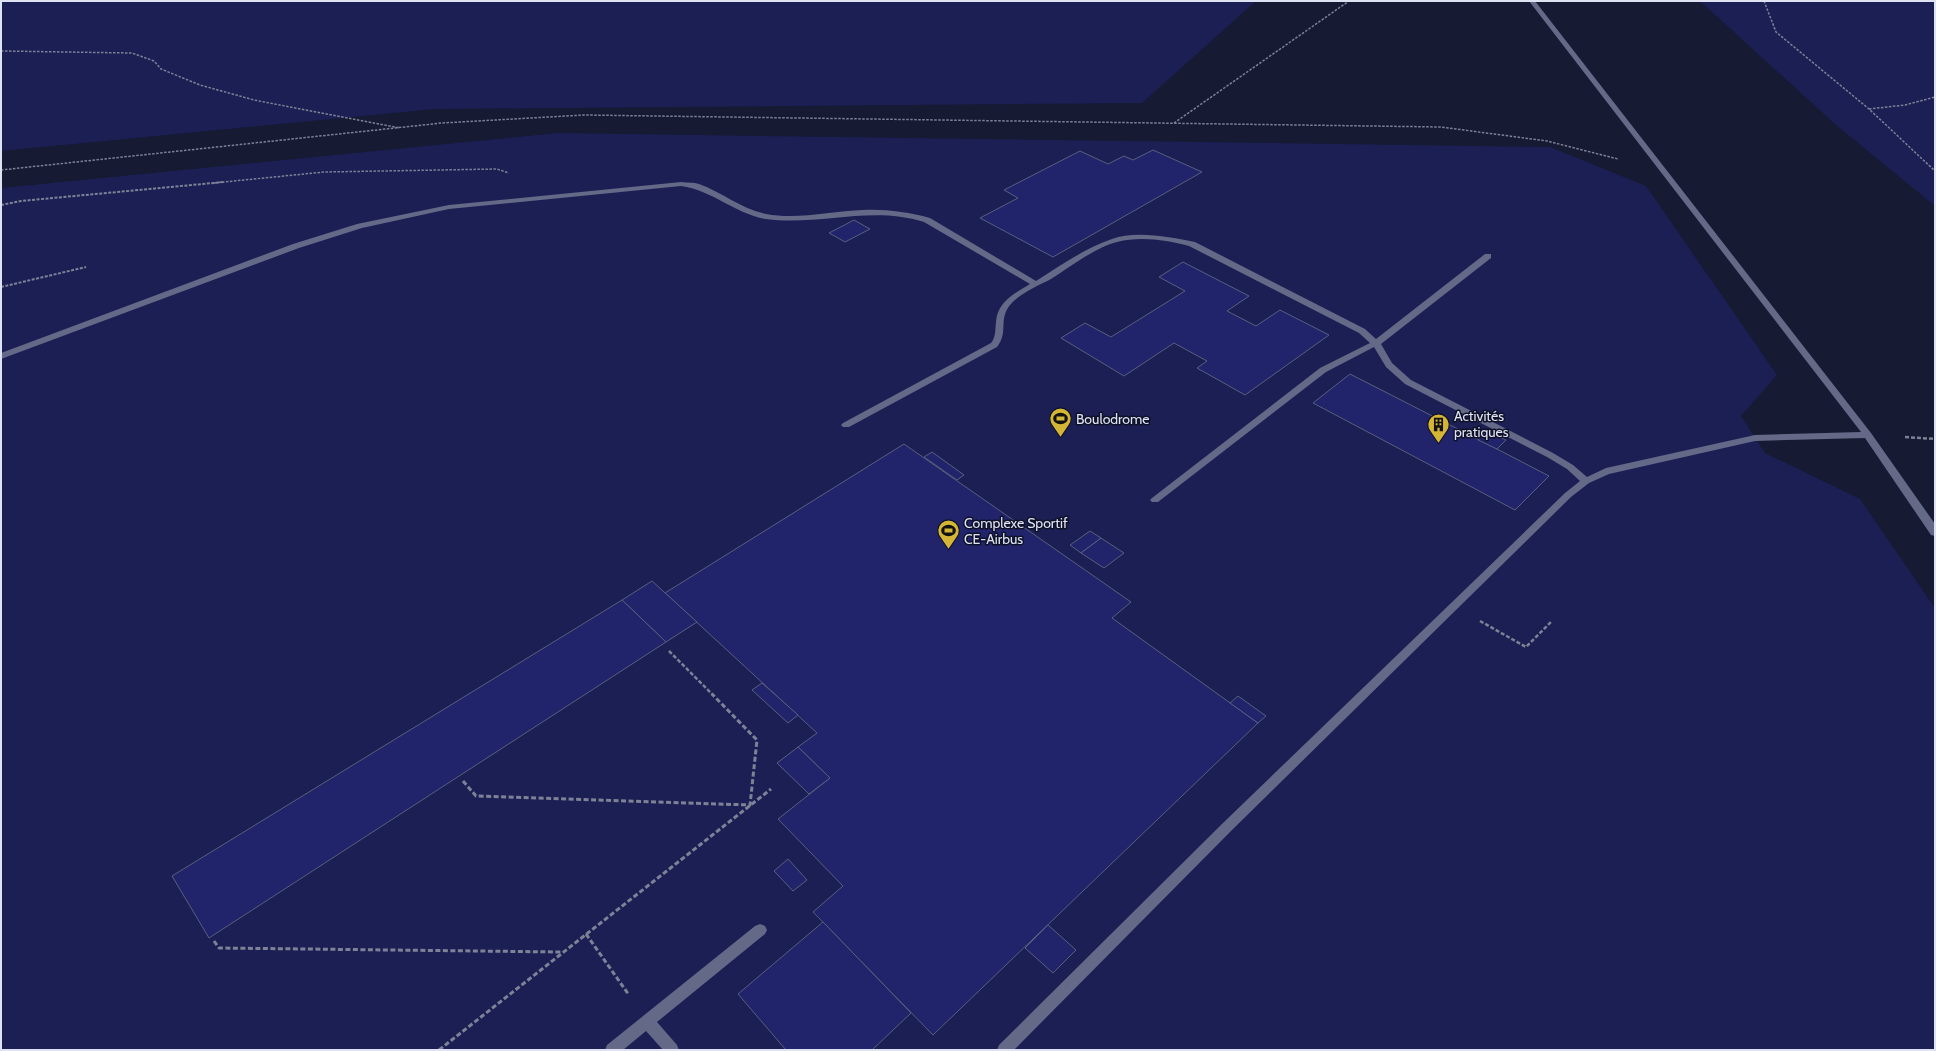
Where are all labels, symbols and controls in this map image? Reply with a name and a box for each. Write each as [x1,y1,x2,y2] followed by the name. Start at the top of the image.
[1047,406,1073,439] sports icon: Boulodrome
[1454,407,1509,441] place label: Activités pratiques
[1076,410,1150,428] place label: Boulodrome
[1426,411,1452,444] building icon: Activités pratiques
[964,514,1068,548] place label: Complexe Sportif CE-Airbus
[935,518,961,551] sports icon: Complexe Sportif CE-Airbus

